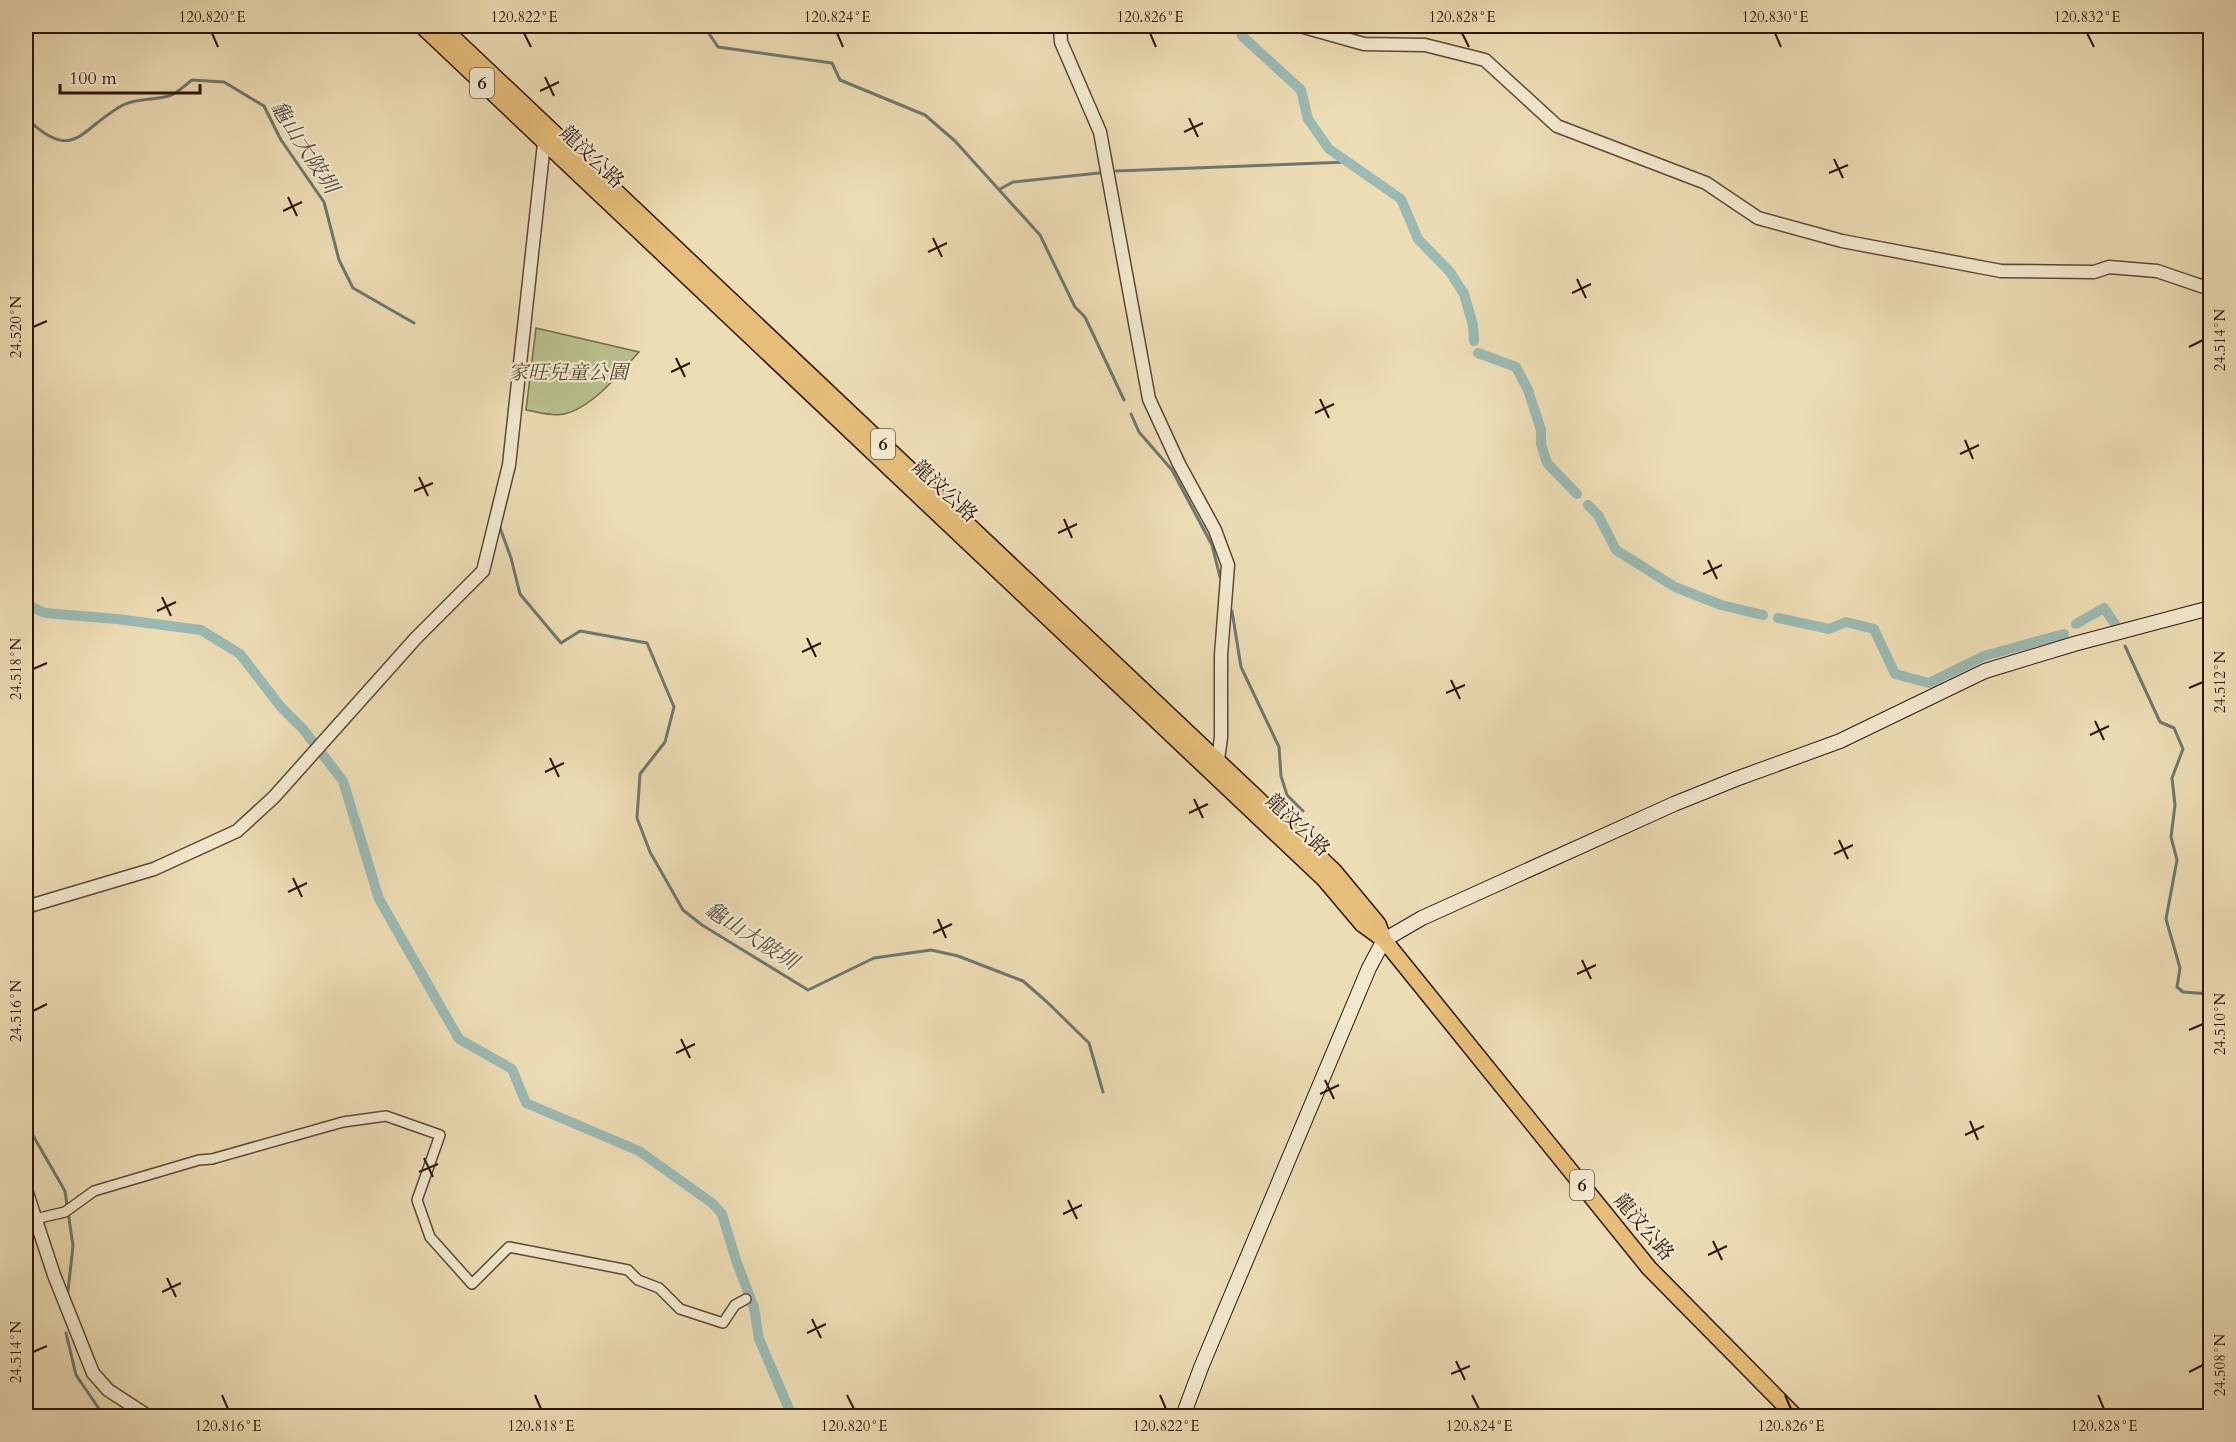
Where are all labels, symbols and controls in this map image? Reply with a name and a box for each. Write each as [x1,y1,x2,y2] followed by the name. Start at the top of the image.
[179,7,245,27] text: 120.820°E
[491,7,557,27] text: 120.822°E
[804,7,870,27] text: 120.824°E
[1117,7,1183,27] text: 120.826°E
[1429,7,1495,27] text: 120.828°E
[1742,7,1808,27] text: 120.830°E
[2054,7,2120,27] text: 120.832°E
[60,57,200,95] scale bar
[69,66,117,91] text: 100 m
[470,68,494,98] road number: 6
[263,95,346,201] water label: 龜山大陂圳
[554,120,630,194] street label: 龍汶公路
[6,295,26,358] text: 24.520°N
[2210,308,2230,371] text: 24.514°N
[508,359,631,386] park label: 家旺兒童公園
[871,429,895,459] road number: 6
[907,454,983,528] street label: 龍汶公路
[6,637,26,700] text: 24.518°N
[2210,650,2230,713] text: 24.512°N
[1260,788,1336,862] street label: 龍汶公路
[699,895,805,978] water label: 龜山大陂圳
[6,979,26,1042] text: 24.516°N
[2210,992,2230,1055] text: 24.510°N
[1570,1170,1594,1200] road number: 6
[1608,1188,1680,1266] street label: 龍汶公路
[6,1320,26,1383] text: 24.514°N
[2210,1333,2230,1396] text: 24.508°N
[195,1416,261,1436] text: 120.816°E
[508,1416,574,1436] text: 120.818°E
[821,1416,887,1436] text: 120.820°E
[1133,1416,1199,1436] text: 120.822°E
[1446,1416,1512,1436] text: 120.824°E
[1758,1416,1824,1436] text: 120.826°E
[2071,1416,2137,1436] text: 120.828°E

